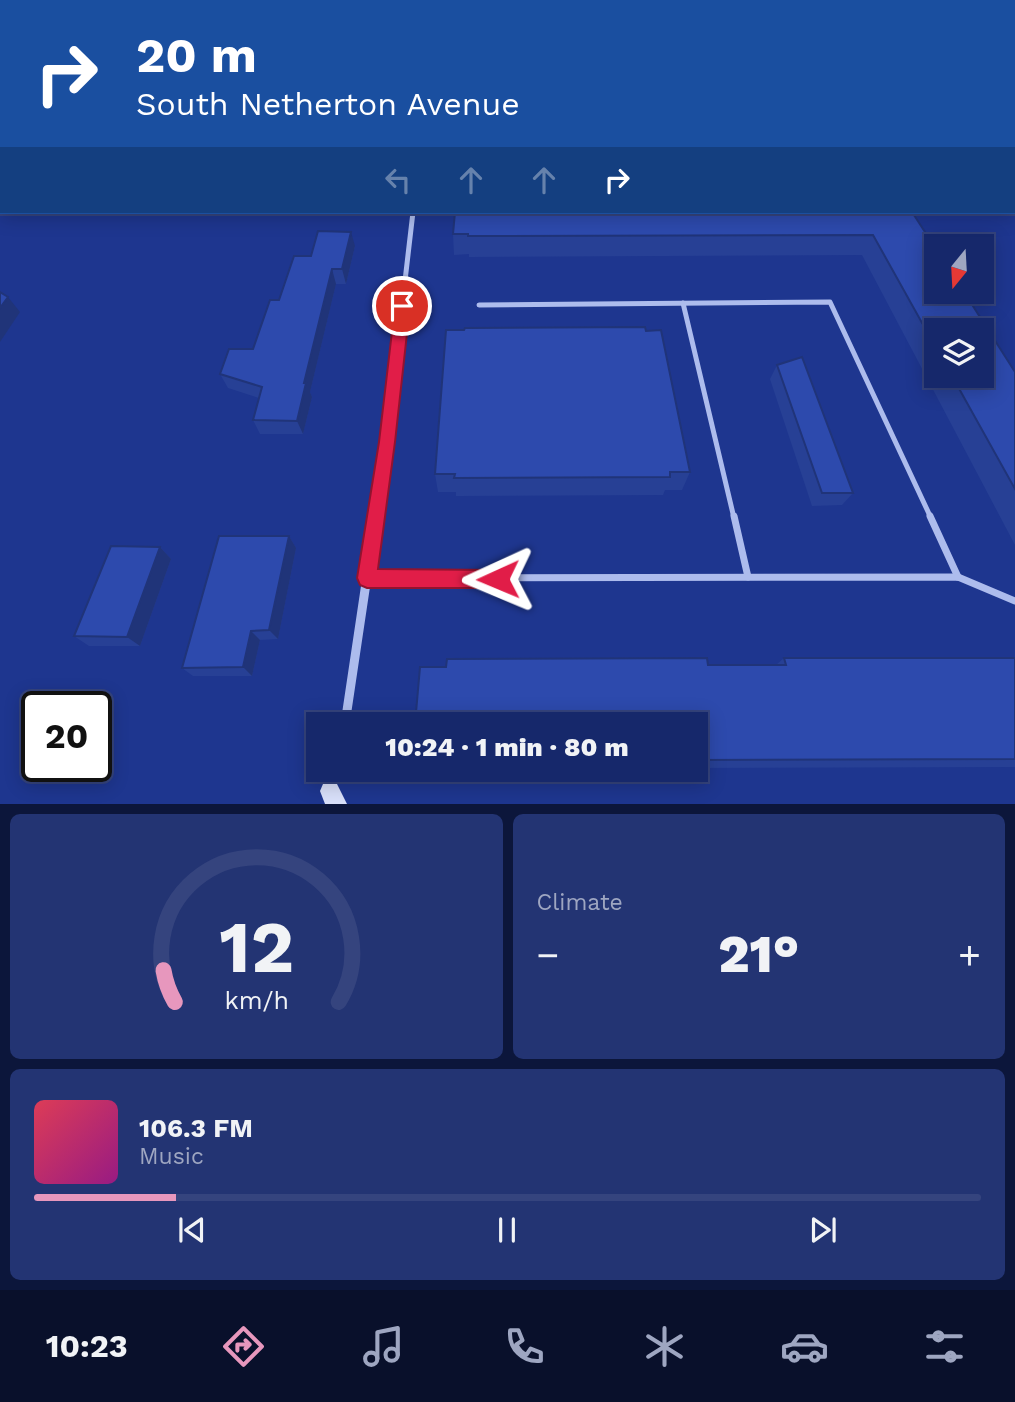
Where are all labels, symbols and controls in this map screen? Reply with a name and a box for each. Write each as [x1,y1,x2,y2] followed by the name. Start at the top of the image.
[136,26,257,84] text: 20 m
[21,28,112,119] icon: right
[136,85,520,123] text: South Netherton Avenue
[379,161,417,199] icon: left
[452,161,490,199] icon: ahead
[525,161,563,199] icon: ahead
[598,161,636,199] icon: right
[924,234,994,304] north arrow
[924,234,994,388] map controls
[372,276,432,336] pin
[383,287,421,325] icon: arrive
[924,318,994,388] button: layers
[461,542,535,616] position arrow
[21,691,112,782] speed limit sign: 20
[385,732,629,762] text: 10:24 · 1 min · 80 m
[537,889,623,916] text: Climate
[219,905,294,991] text: 12
[718,924,799,985] text: 21°
[537,933,559,977] text: −
[958,933,981,977] text: +
[224,986,288,1015] text: km/h
[139,1113,253,1143] text: 106.3 FM
[139,1143,204,1170] text: Music
[173,1211,211,1249] icon: previous
[488,1211,526,1249] icon: pause
[804,1211,842,1249] icon: next
[219,1322,268,1371] icon: directions
[359,1322,408,1371] icon: music
[500,1322,549,1371] icon: phone
[640,1322,689,1371] icon: climate
[780,1322,829,1371] icon: car
[920,1322,969,1371] icon: filters
[46,1327,128,1365] text: 10:23

